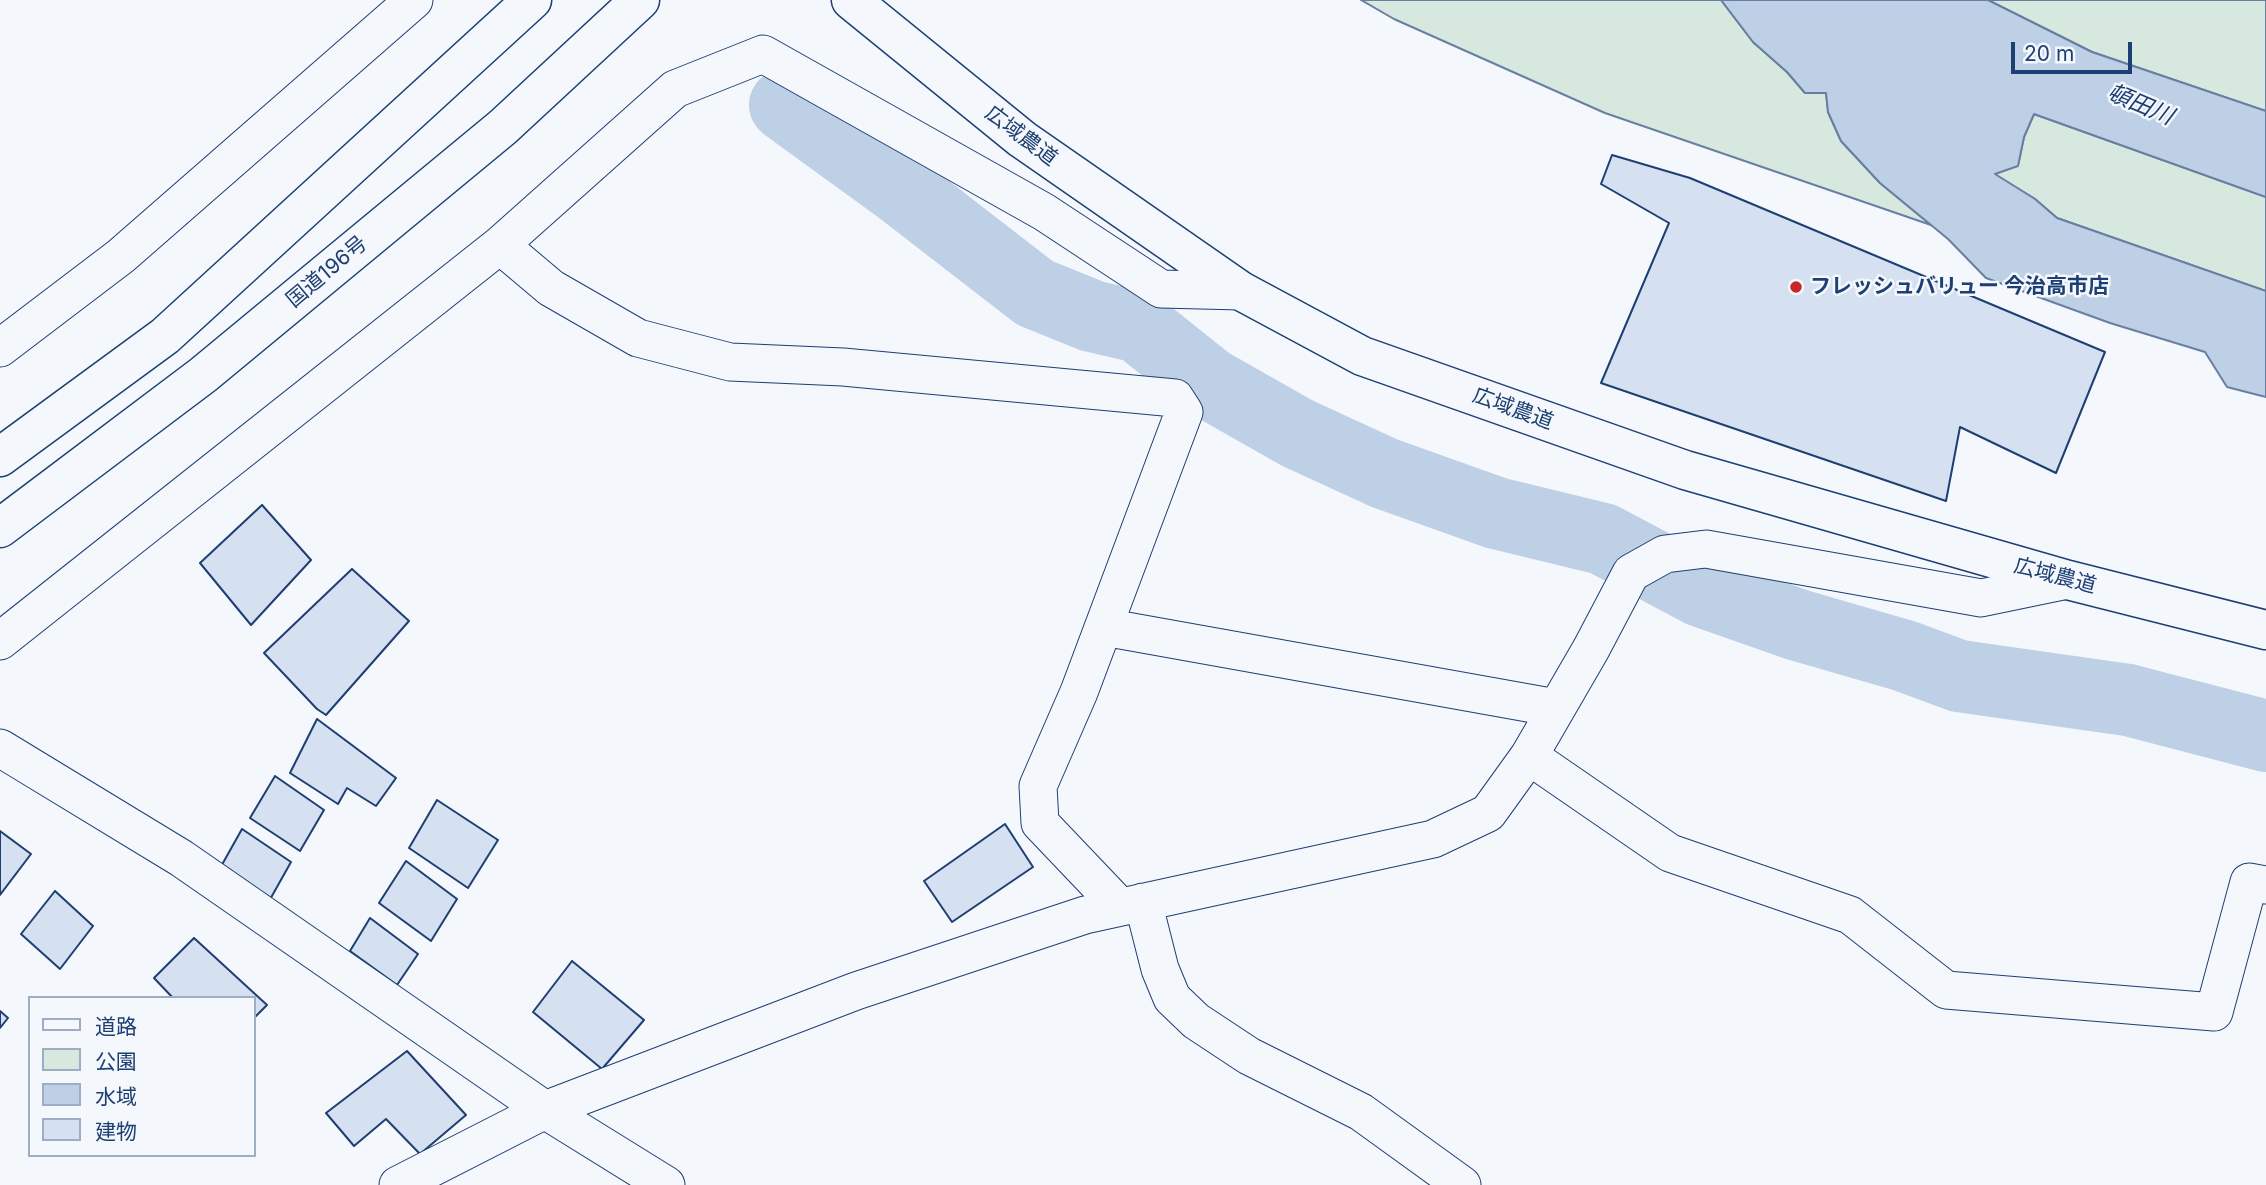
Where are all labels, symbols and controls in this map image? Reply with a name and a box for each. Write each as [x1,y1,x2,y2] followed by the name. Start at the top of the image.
[2014,28,2135,72] scale bar
[2024,41,2074,66] text: 20 m
[2103,79,2177,131] water label: 頓田川
[980,101,1062,171] street label: 広域農道
[282,231,372,313] street label: 国道196号
[1810,274,2109,300] place label: フレッシュバリュー 今治高市店
[1788,279,1804,295] marker: フレッシュバリュー 今治高市店
[1469,383,1557,435] street label: 広域農道
[2011,553,2099,599] street label: 広域農道
[28,996,256,1157] legend
[95,1014,137,1039] text: 道路
[95,1049,137,1074] text: 公園
[95,1084,137,1109] text: 水域
[95,1119,137,1144] text: 建物

